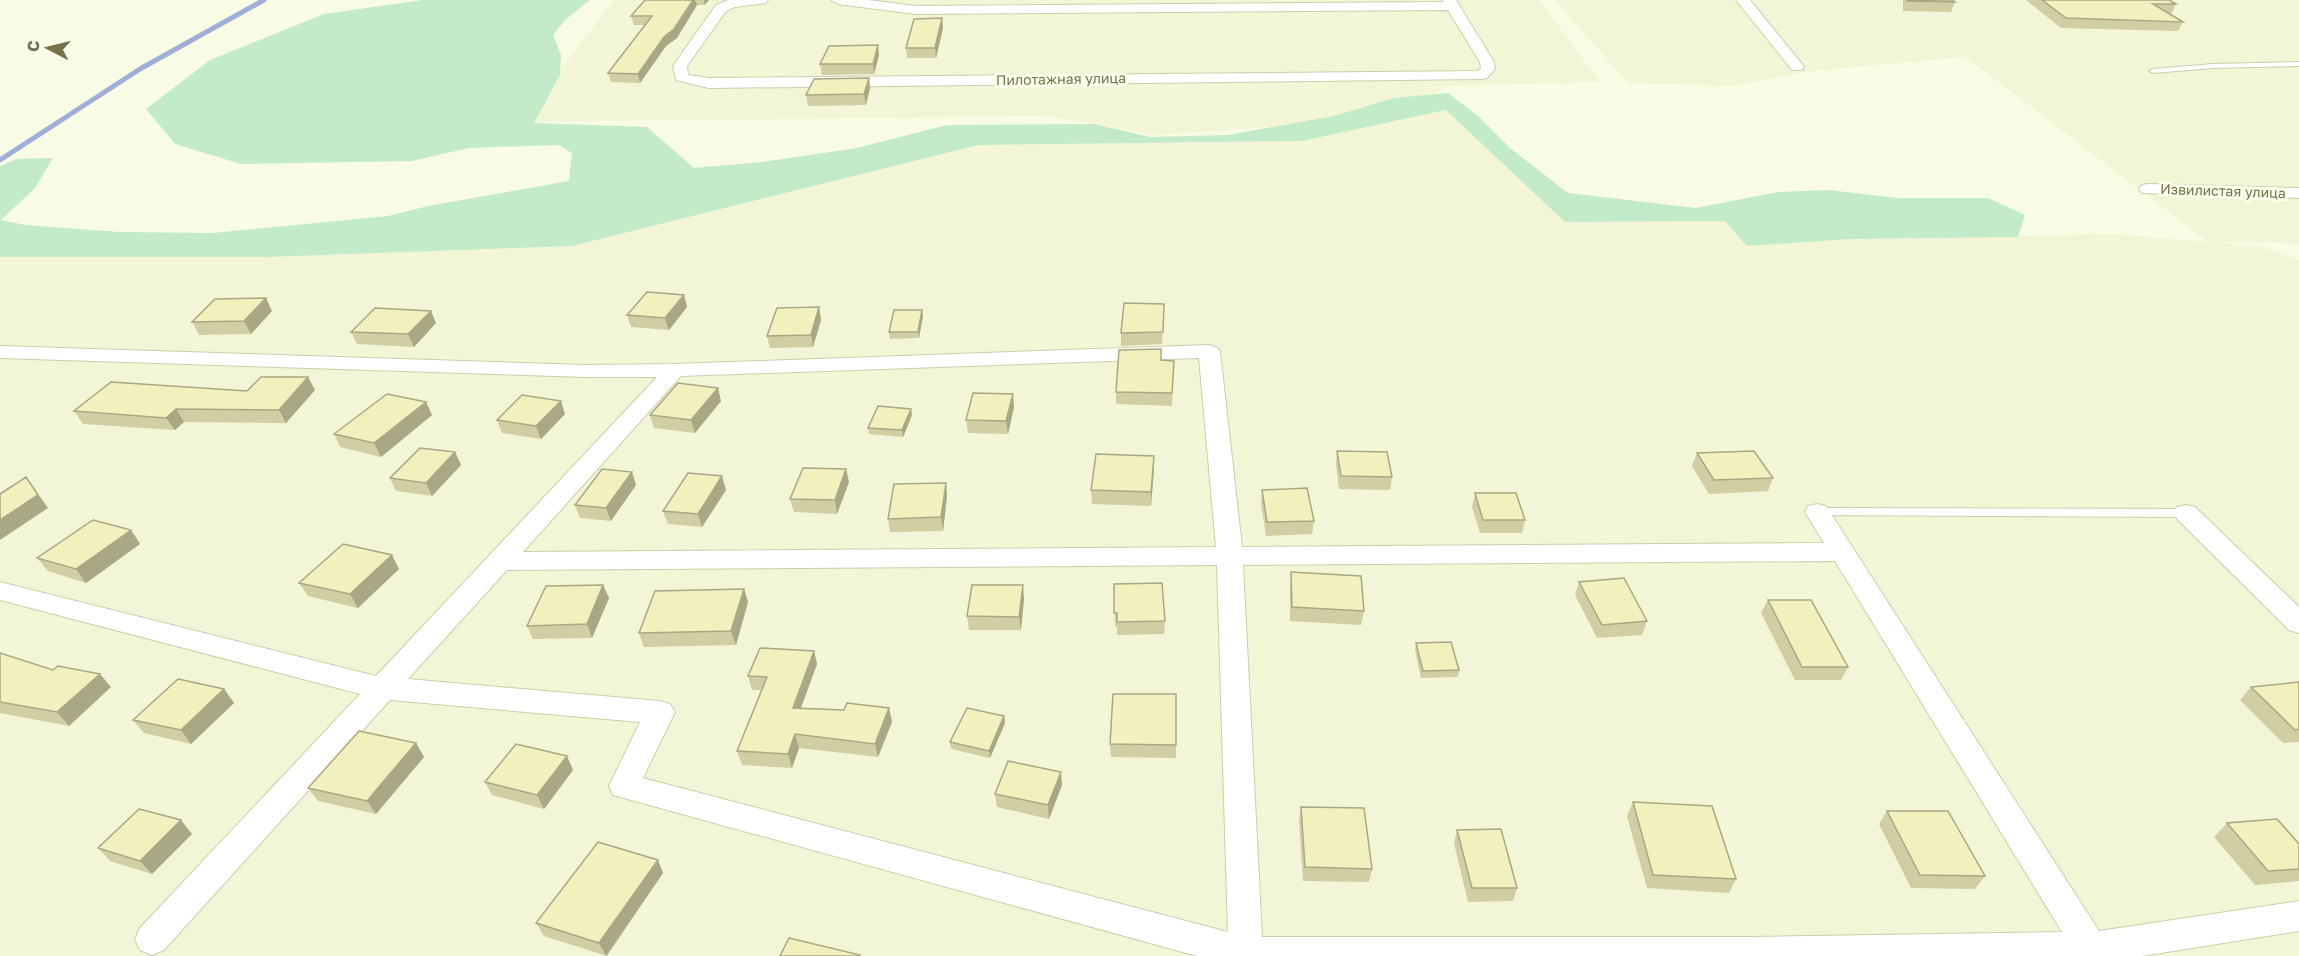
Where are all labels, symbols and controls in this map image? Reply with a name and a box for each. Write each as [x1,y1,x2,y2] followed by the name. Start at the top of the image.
[18,18,78,78] north arrow
[22,39,44,53] text: С
[996,69,1126,88] street label: Пилотажная улица
[2160,180,2286,201] street label: Извилистая улица

